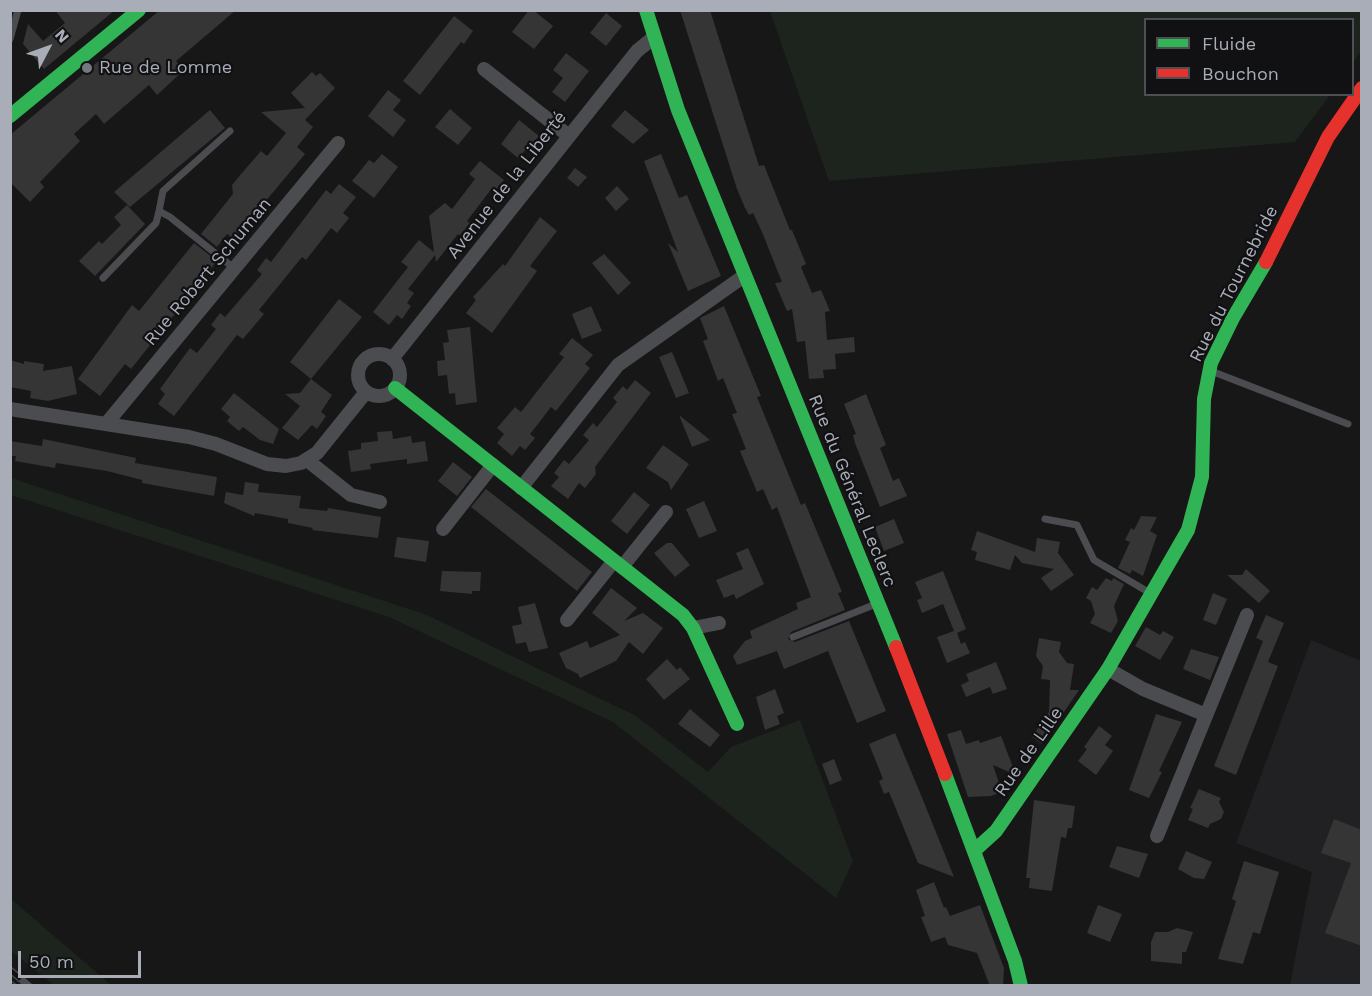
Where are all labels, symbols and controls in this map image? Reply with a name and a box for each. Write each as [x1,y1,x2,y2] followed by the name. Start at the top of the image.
[18,18,78,78] north arrow
[1144,18,1354,96] legend
[51,25,73,47] text: N
[1202,33,1256,54] text: Fluide
[99,57,232,79] place label: Rue de Lomme
[80,61,94,75] marker: Rue de Lomme
[1202,63,1279,84] text: Bouchon
[443,107,571,263] street label: Avenue de la Liberté
[140,194,276,350] street label: Rue Robert Schuman
[1185,202,1283,366] street label: Rue du Tournebride
[803,392,901,590] street label: Rue du Général Leclerc
[990,703,1068,801] street label: Rue de Lille
[21,939,144,977] scale bar
[29,951,74,972] text: 50 m

